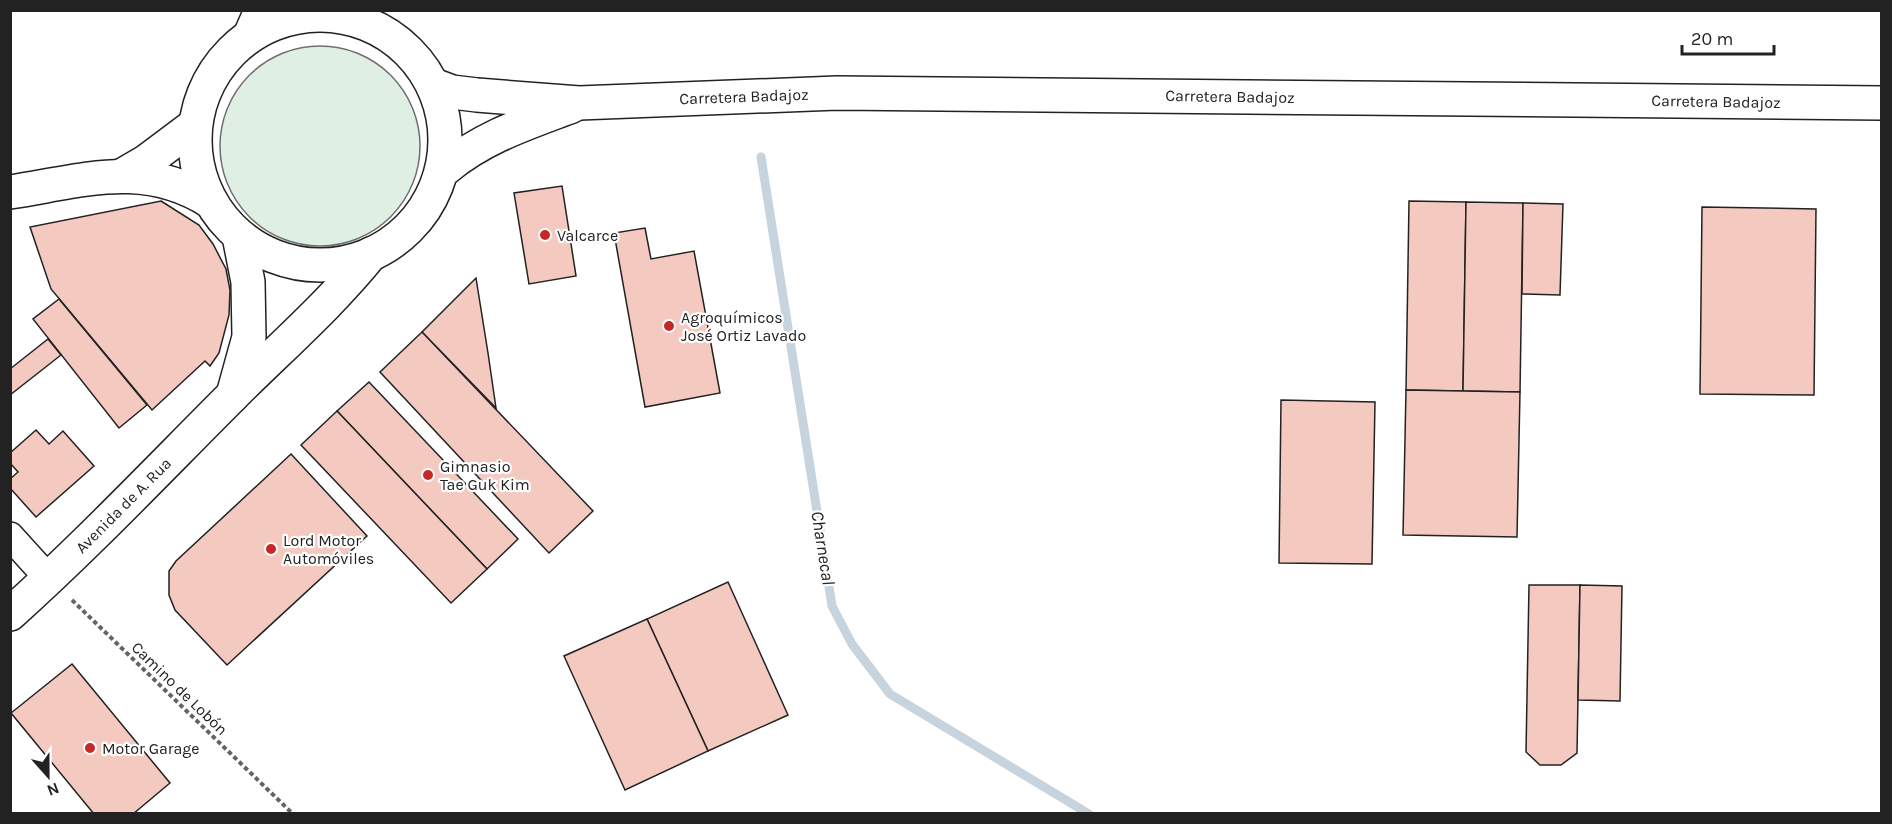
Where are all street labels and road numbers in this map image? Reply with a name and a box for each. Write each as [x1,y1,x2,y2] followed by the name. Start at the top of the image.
[679,85,809,108] street label: Carretera Badajoz
[1165,86,1295,107] street label: Carretera Badajoz
[1651,91,1781,112] street label: Carretera Badajoz
[72,454,175,557] street label: Avenida de A. Rua
[128,638,232,739] street label: Camino de Lobón

